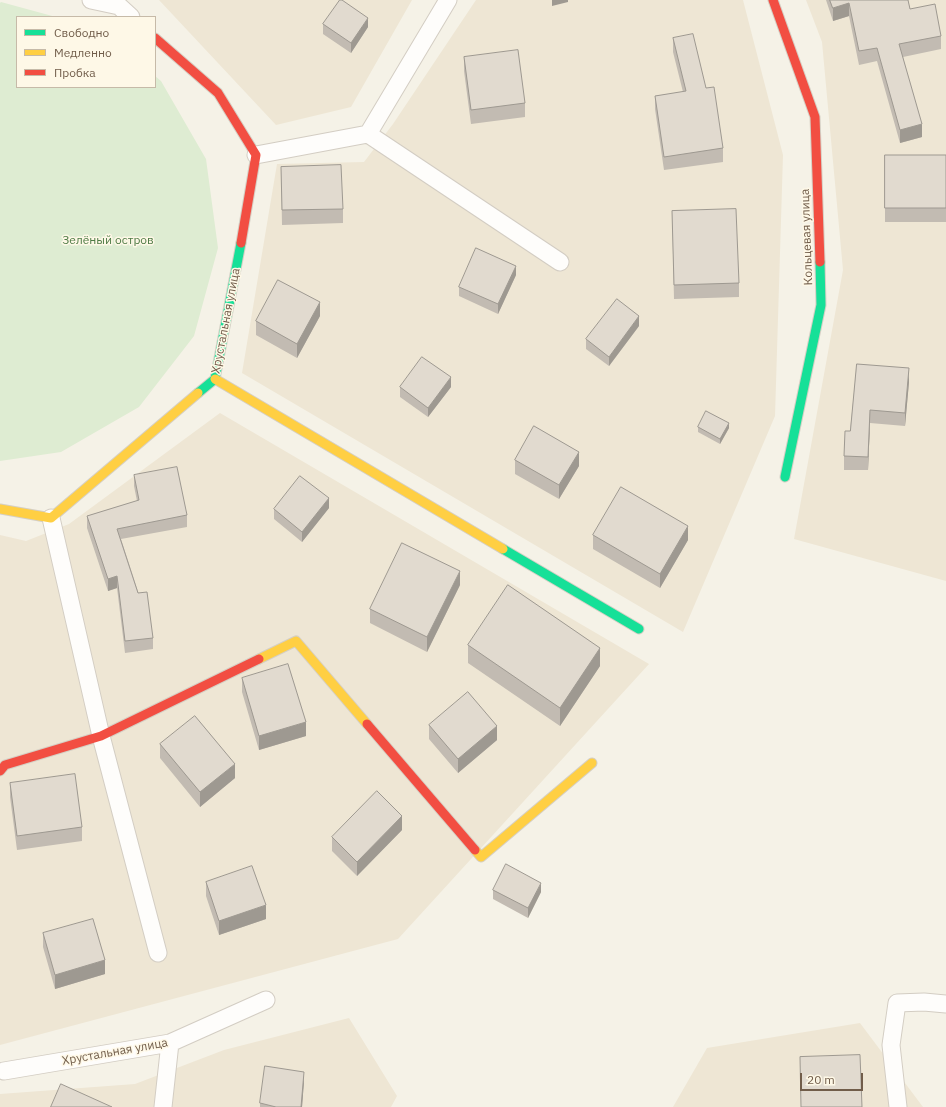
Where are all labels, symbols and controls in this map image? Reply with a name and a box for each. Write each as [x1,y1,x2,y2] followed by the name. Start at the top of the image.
[16,16,156,88] legend
[54,25,109,40] text: Свободно
[54,45,112,60] text: Медленно
[54,65,96,80] text: Пробка
[798,188,816,286] street label: Кольцевая улица
[62,234,154,248] park label: Зелёный остров
[209,267,243,375] street label: Хрустальная улица
[61,1036,169,1068] street label: Хрустальная улица
[802,1065,865,1091] scale bar
[807,1072,835,1087] text: 20 m

